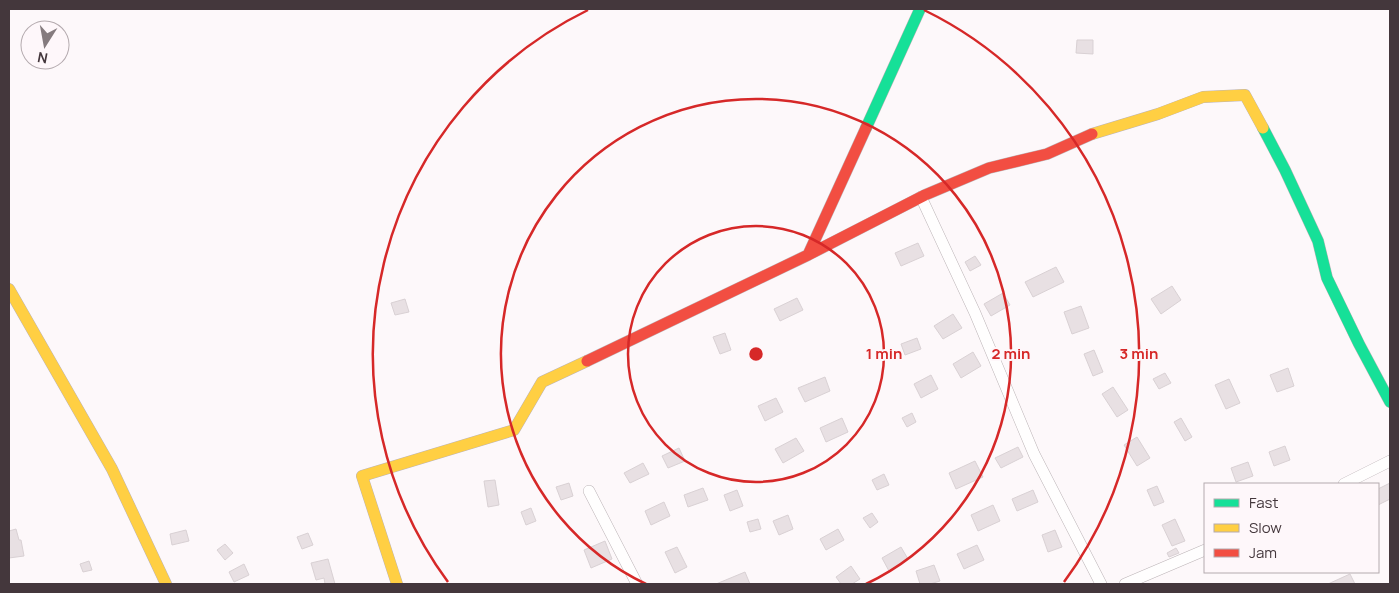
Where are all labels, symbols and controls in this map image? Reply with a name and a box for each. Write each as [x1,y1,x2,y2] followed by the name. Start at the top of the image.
[20,20,70,70] north arrow
[36,48,49,69] text: N
[866,343,902,364] text: 1 min
[991,343,1031,364] text: 2 min
[1120,343,1158,364] text: 3 min
[747,345,765,363] centre of rings
[1204,483,1379,573] legend
[1249,492,1278,513] text: Fast
[1249,517,1282,538] text: Slow
[1249,542,1277,563] text: Jam

